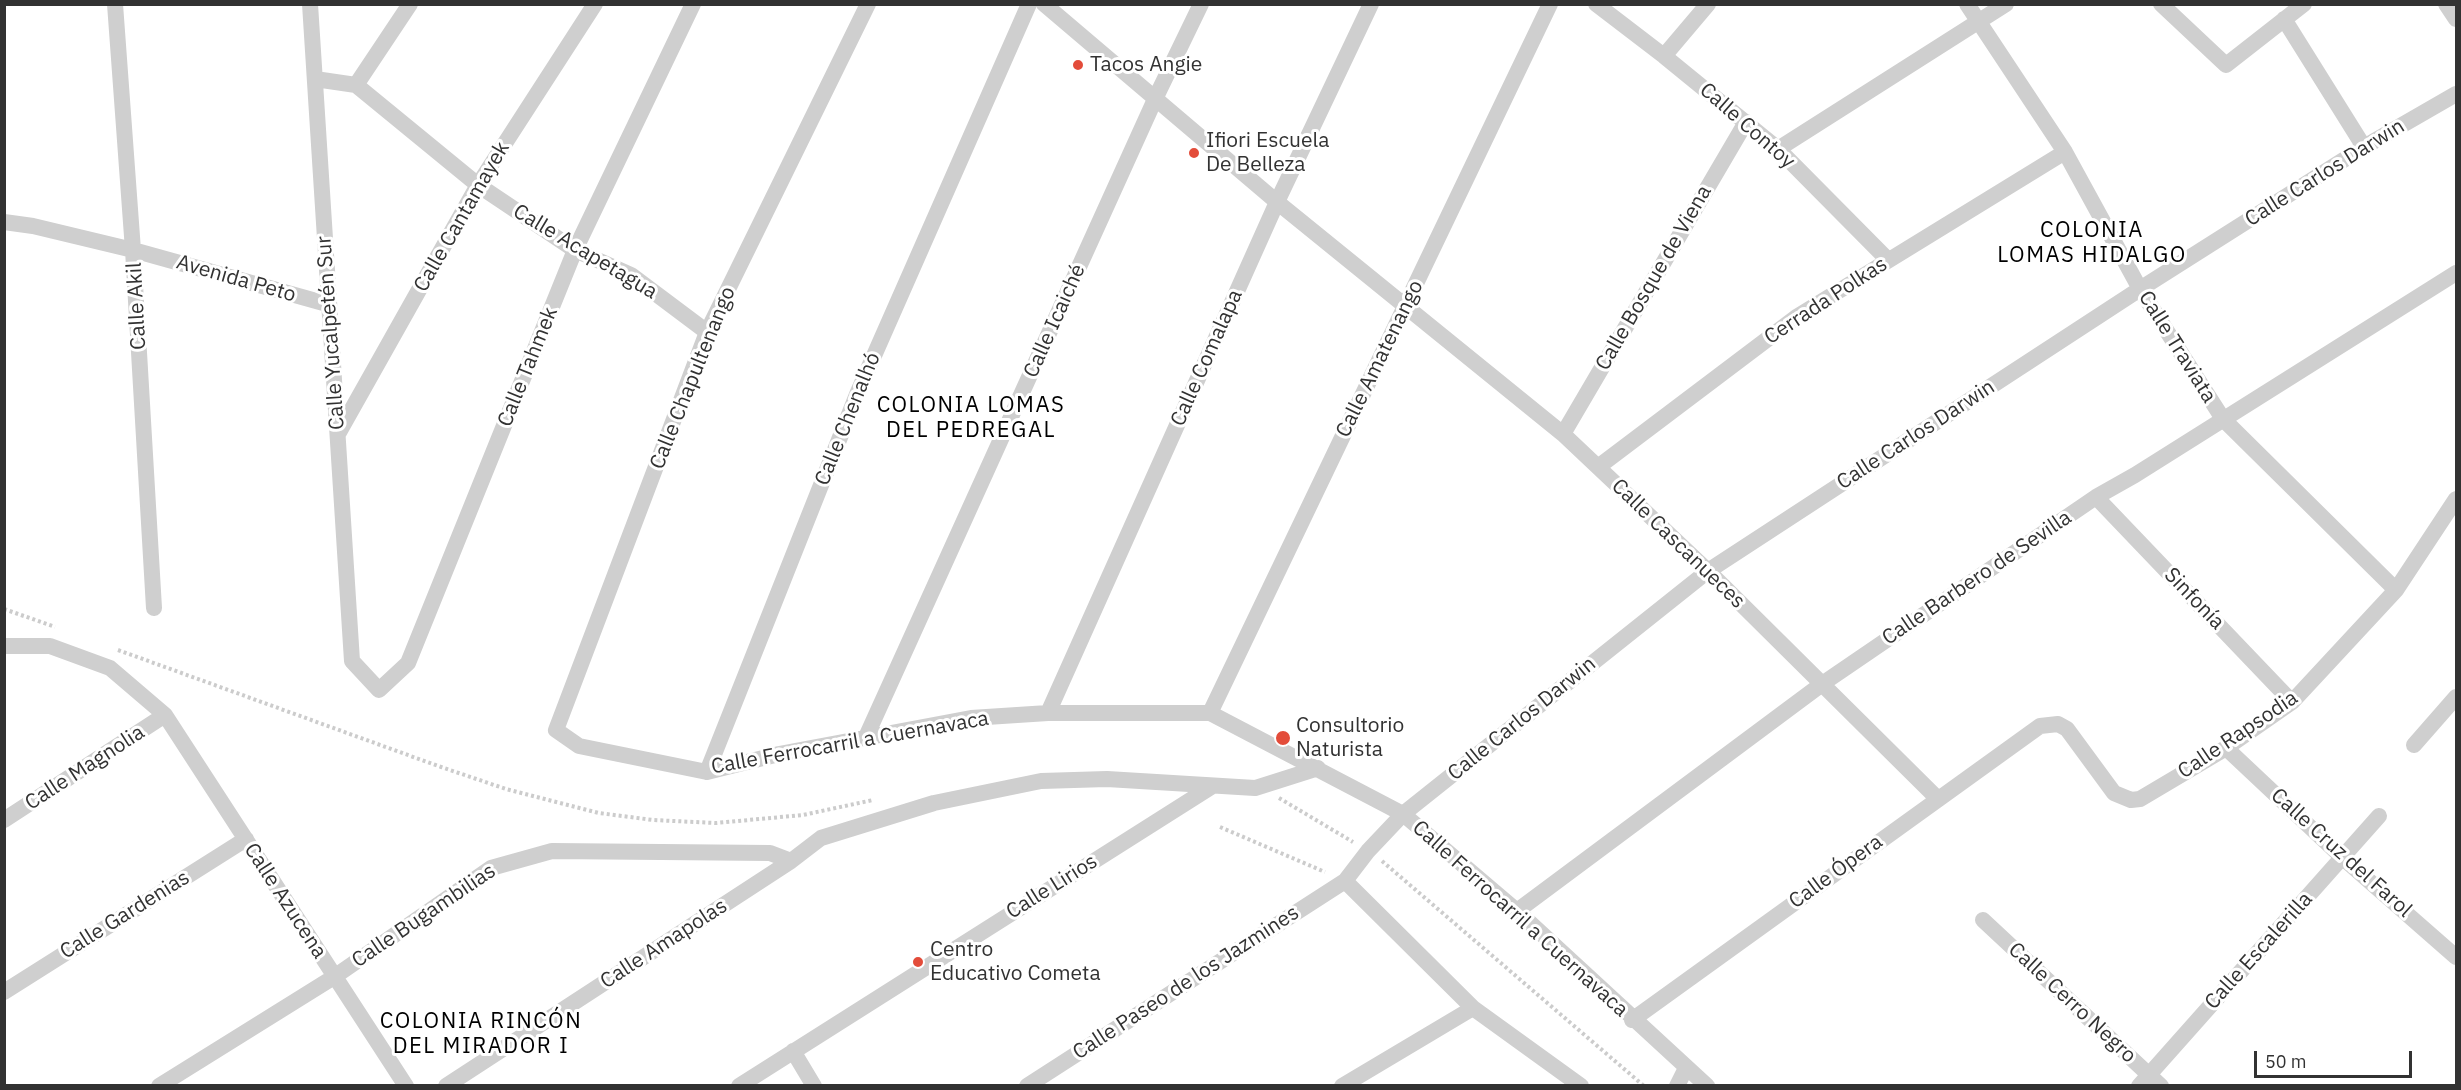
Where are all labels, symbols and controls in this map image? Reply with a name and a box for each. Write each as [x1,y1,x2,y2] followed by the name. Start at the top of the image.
[1090,52,1202,78] place label: Tacos Angie
[1071,58,1085,72] marker: Tacos Angie
[1694,78,1800,174] street label: Calle Contoy
[2241,114,2409,232] street label: Calle Carlos Darwin
[1206,128,1329,178] place label: Ifiori Escuela De Belleza
[409,137,515,297] street label: Calle Cantamayek
[1187,146,1201,160] marker: Ifiori Escuela De Belleza
[1591,181,1717,375] street label: Calle Bosque de Viena
[508,199,662,305] street label: Calle Acapetagua
[1997,218,2187,270] district label: COLONIA LOMAS HIDALGO
[312,235,350,431] street label: Calle Yucalpetén Sur
[173,250,299,308] street label: Avenida Peto
[1760,252,1892,350] street label: Cerrada Polkas
[1019,260,1091,382] street label: Calle Icaiché
[122,262,152,350] street label: Calle Akil
[1331,276,1429,442] street label: Calle Amatenango
[645,283,741,473] street label: Calle Chapultenango
[1166,286,1248,430] street label: Calle Comalapa
[2133,286,2221,408] street label: Calle Traviata
[493,304,563,430] street label: Calle Tahmek
[810,349,886,489] street label: Calle Chenalhó
[1832,375,2000,495] street label: Calle Carlos Darwin
[877,393,1065,445] district label: COLONIA LOMAS DEL PEDREGAL
[1606,474,1750,614] street label: Calle Cascanueces
[1877,505,2077,651] street label: Calle Barbero de Sevilla
[2158,563,2230,635] street label: Sinfonía
[1443,652,1601,786] street label: Calle Carlos Darwin
[2173,686,2303,784] street label: Calle Rapsodia
[709,706,991,780] street label: Calle Ferrocarril a Cuernavaca
[1296,713,1404,763] place label: Consultorio Naturista
[21,720,149,816] street label: Calle Magnolia
[1274,729,1292,747] marker: Consultorio Naturista
[2265,783,2417,923] street label: Calle Cruz del Farol
[1407,815,1633,1023] street label: Calle Ferrocarril a Cuernavaca
[1784,830,1888,914] street label: Calle Ópera
[238,839,332,963] street label: Calle Azucena
[1002,849,1102,925] street label: Calle Lirios
[347,859,501,973] street label: Calle Bugambilias
[56,865,194,965] street label: Calle Gardenias
[2200,887,2318,1015] street label: Calle Escalerilla
[596,894,732,994] street label: Calle Amapolas
[1068,900,1304,1066] street label: Calle Paseo de los Jazmines
[930,937,1101,987] place label: Centro Educativo Cometa
[2003,937,2141,1069] street label: Calle Cerro Negro
[911,955,925,969] marker: Centro Educativo Cometa
[380,1009,582,1060] district label: COLONIA RINCÓN DEL MIRADOR I
[2257,1039,2414,1077] scale bar
[2265,1050,2307,1073] text: 50 m

